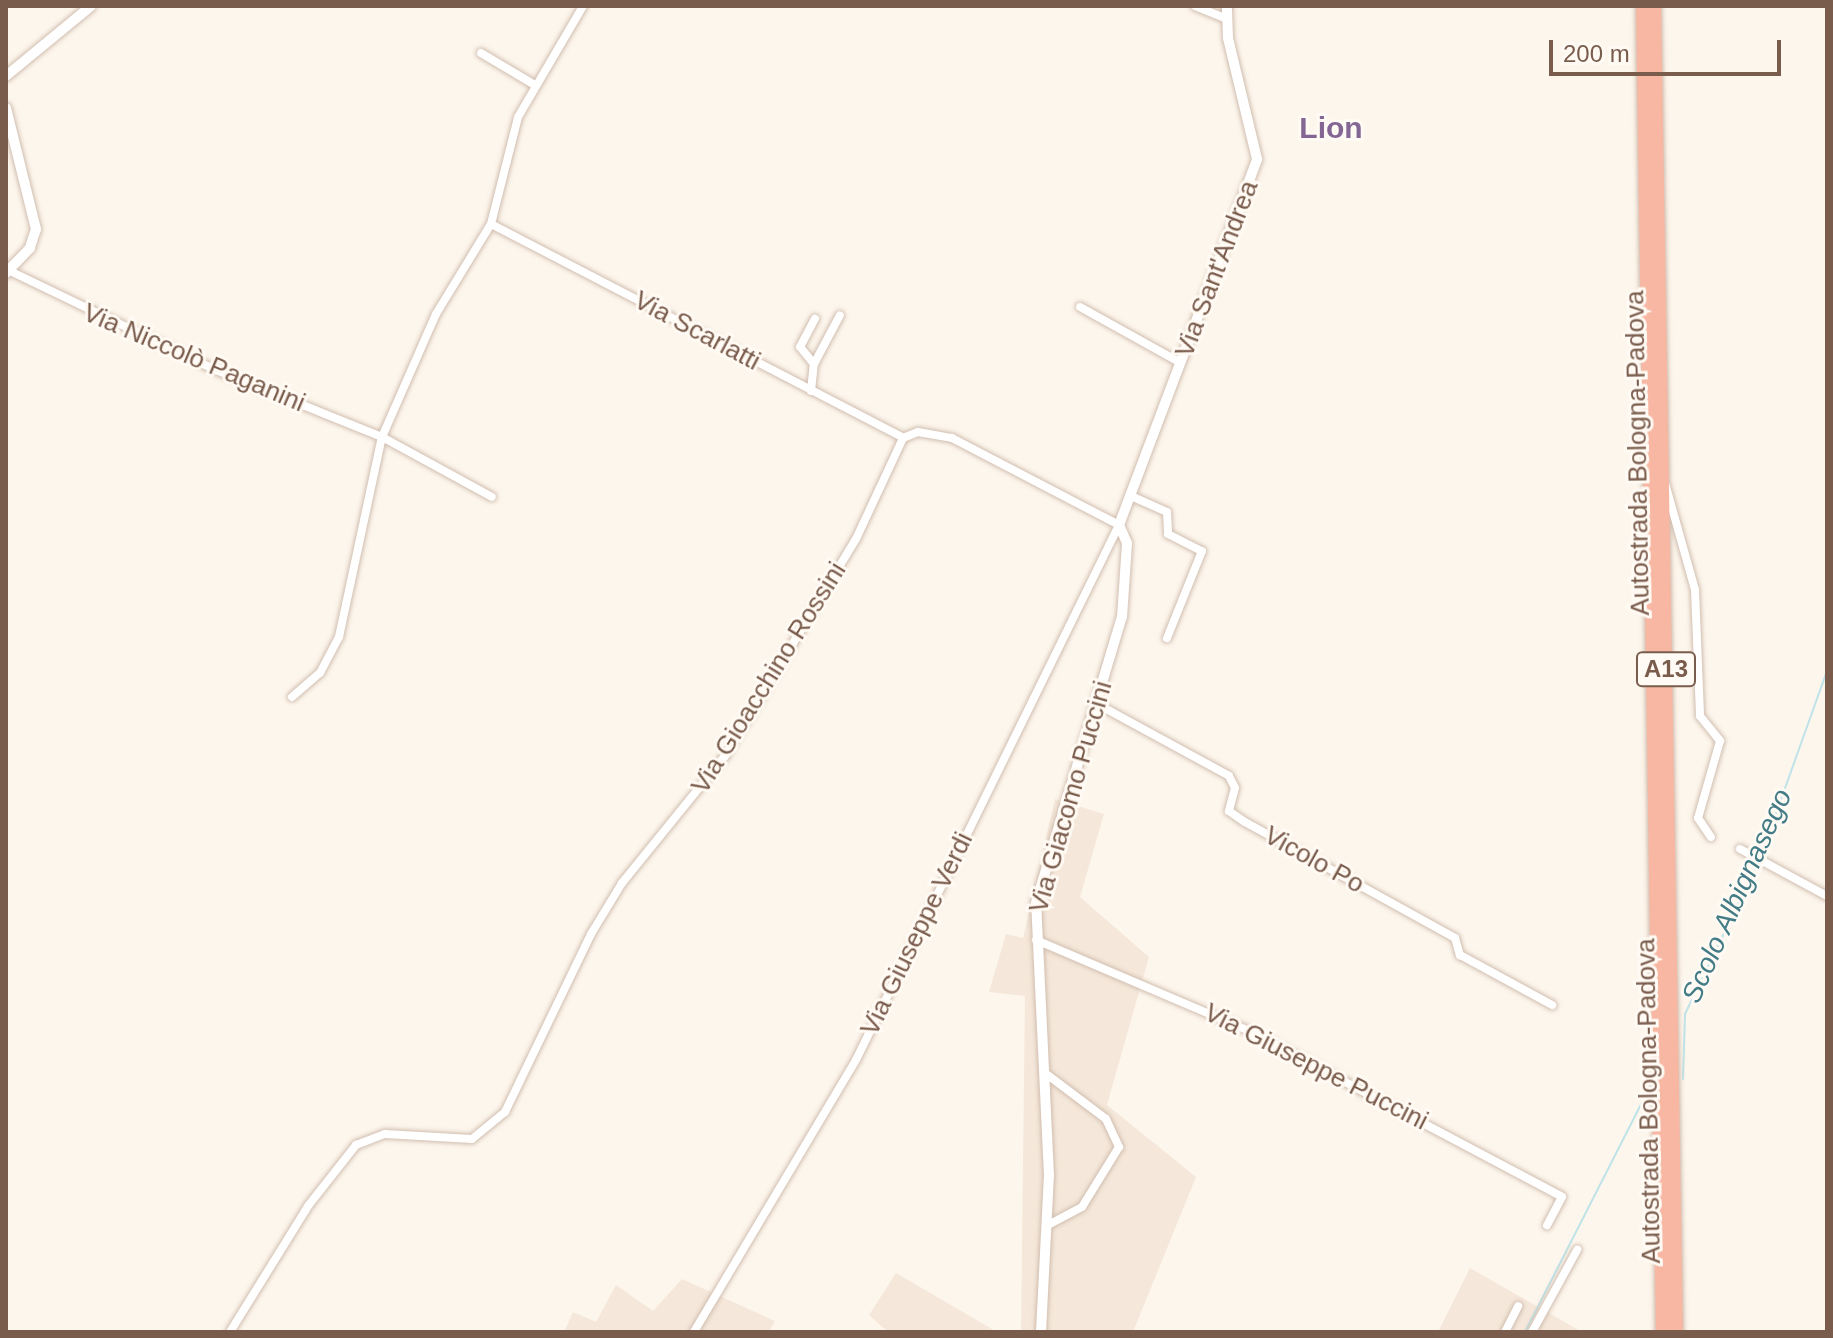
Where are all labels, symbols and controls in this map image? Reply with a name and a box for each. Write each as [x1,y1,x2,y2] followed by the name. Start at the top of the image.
[1553,24,1785,74] scale bar
[1563,40,1630,67] text: 200 m
[1299,110,1363,146] district label: Lion
[1169,176,1265,362] street label: Via Sant'Andrea
[629,285,765,377] street label: Via Scarlatti
[1620,290,1656,616] street label: Autostrada Bologna-Padova
[78,297,310,419] street label: Via Niccolò Paganini
[685,557,853,799] street label: Via Gioacchino Rossini
[1634,649,1698,689] road number: A13
[1023,678,1119,916] street label: Via Giacomo Puccini
[1674,783,1800,1009] water label: Scolo Albignasego
[1259,820,1369,900] street label: Vicolo Po
[854,827,980,1041] street label: Via Giuseppe Verdi
[1631,938,1667,1264] street label: Autostrada Bologna-Padova
[1199,997,1433,1137] street label: Via Giuseppe Puccini

